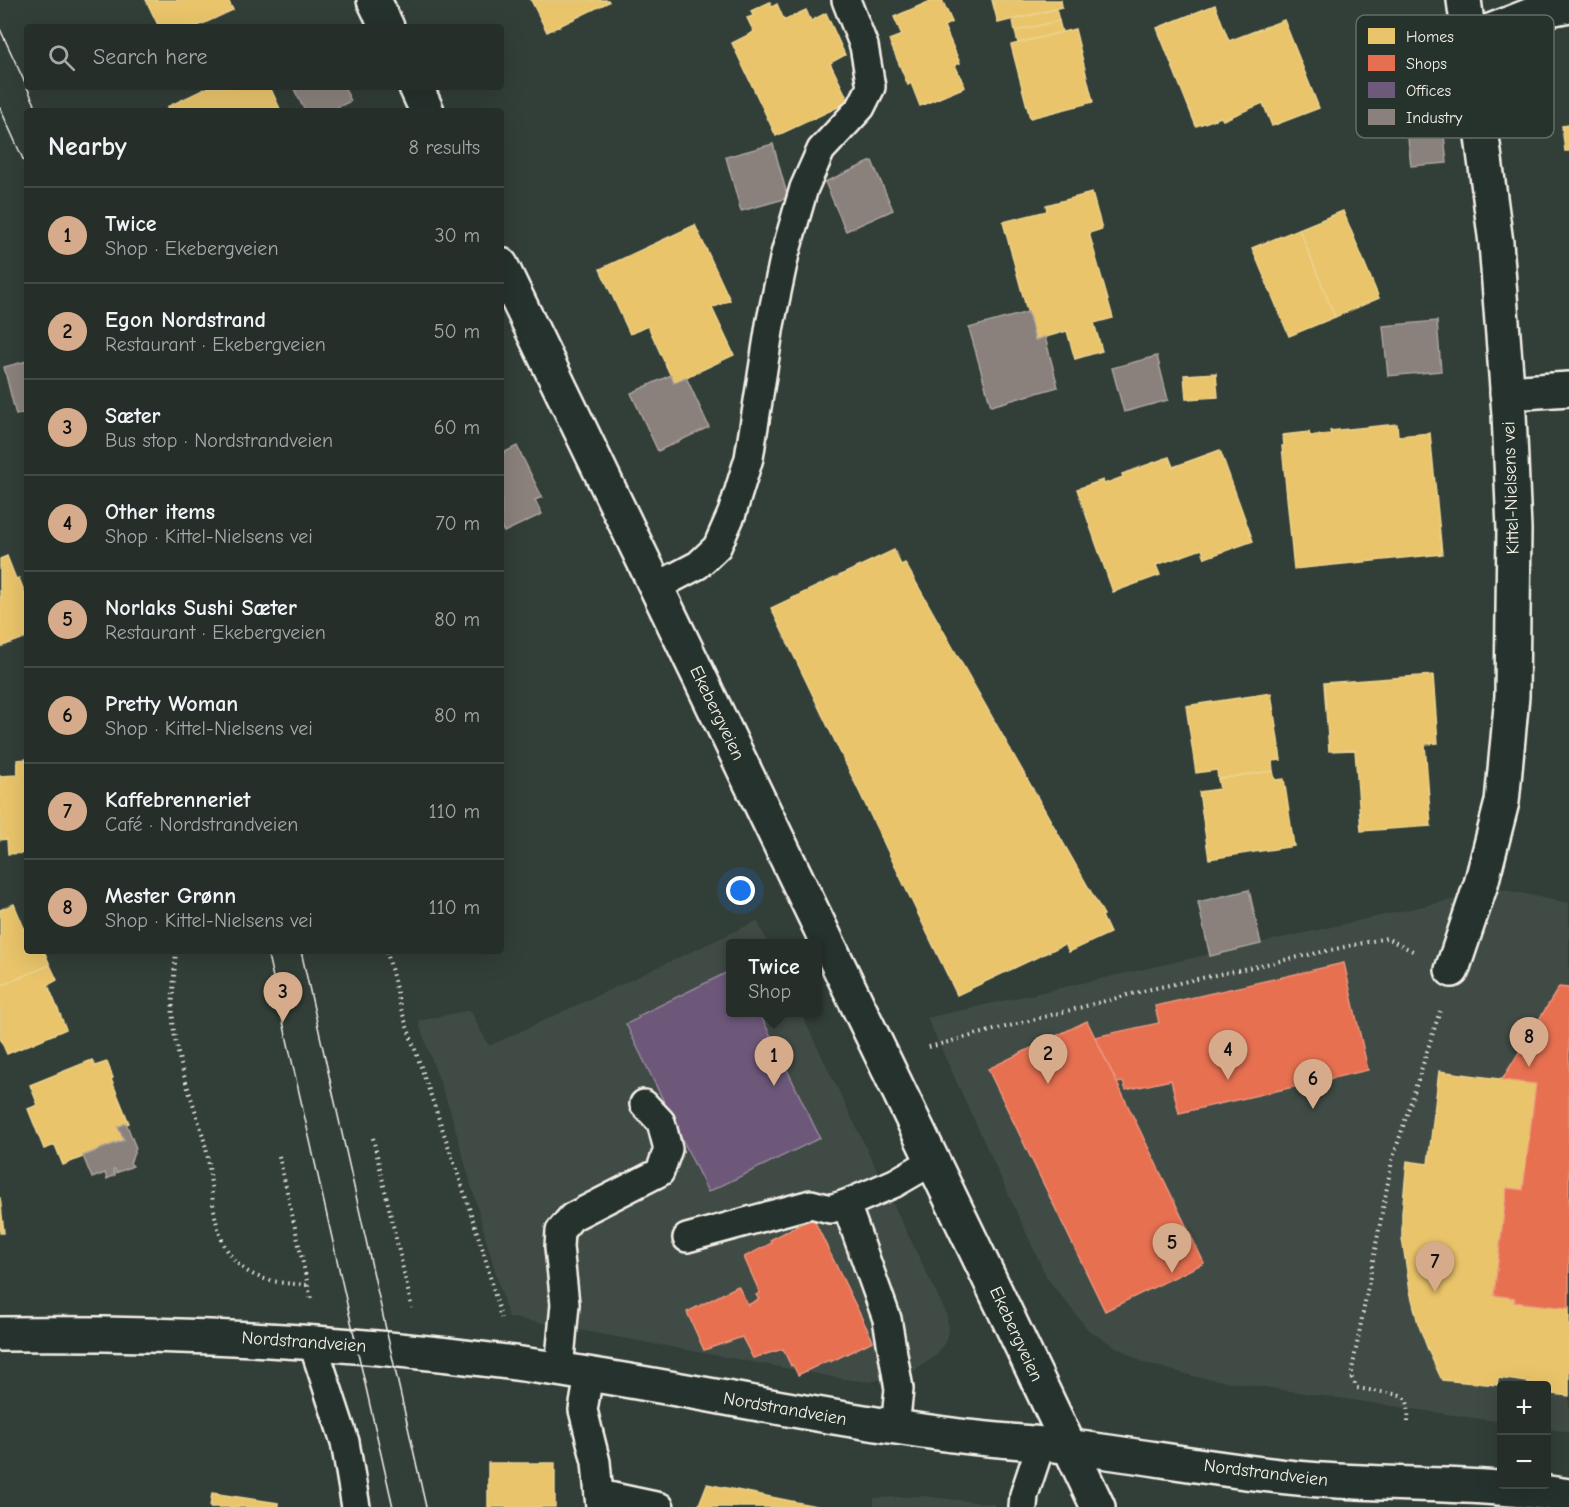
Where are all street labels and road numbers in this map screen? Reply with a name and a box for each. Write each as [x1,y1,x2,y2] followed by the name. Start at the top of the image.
[1498,421,1524,555] street label: Kittel-Nielsens vei
[685,662,749,764] street label: Ekebergveien
[985,1283,1047,1385] street label: Ekebergveien
[241,1327,367,1357] street label: Nordstrandveien
[722,1388,848,1430] street label: Nordstrandveien
[1203,1455,1329,1491] street label: Nordstrandveien

